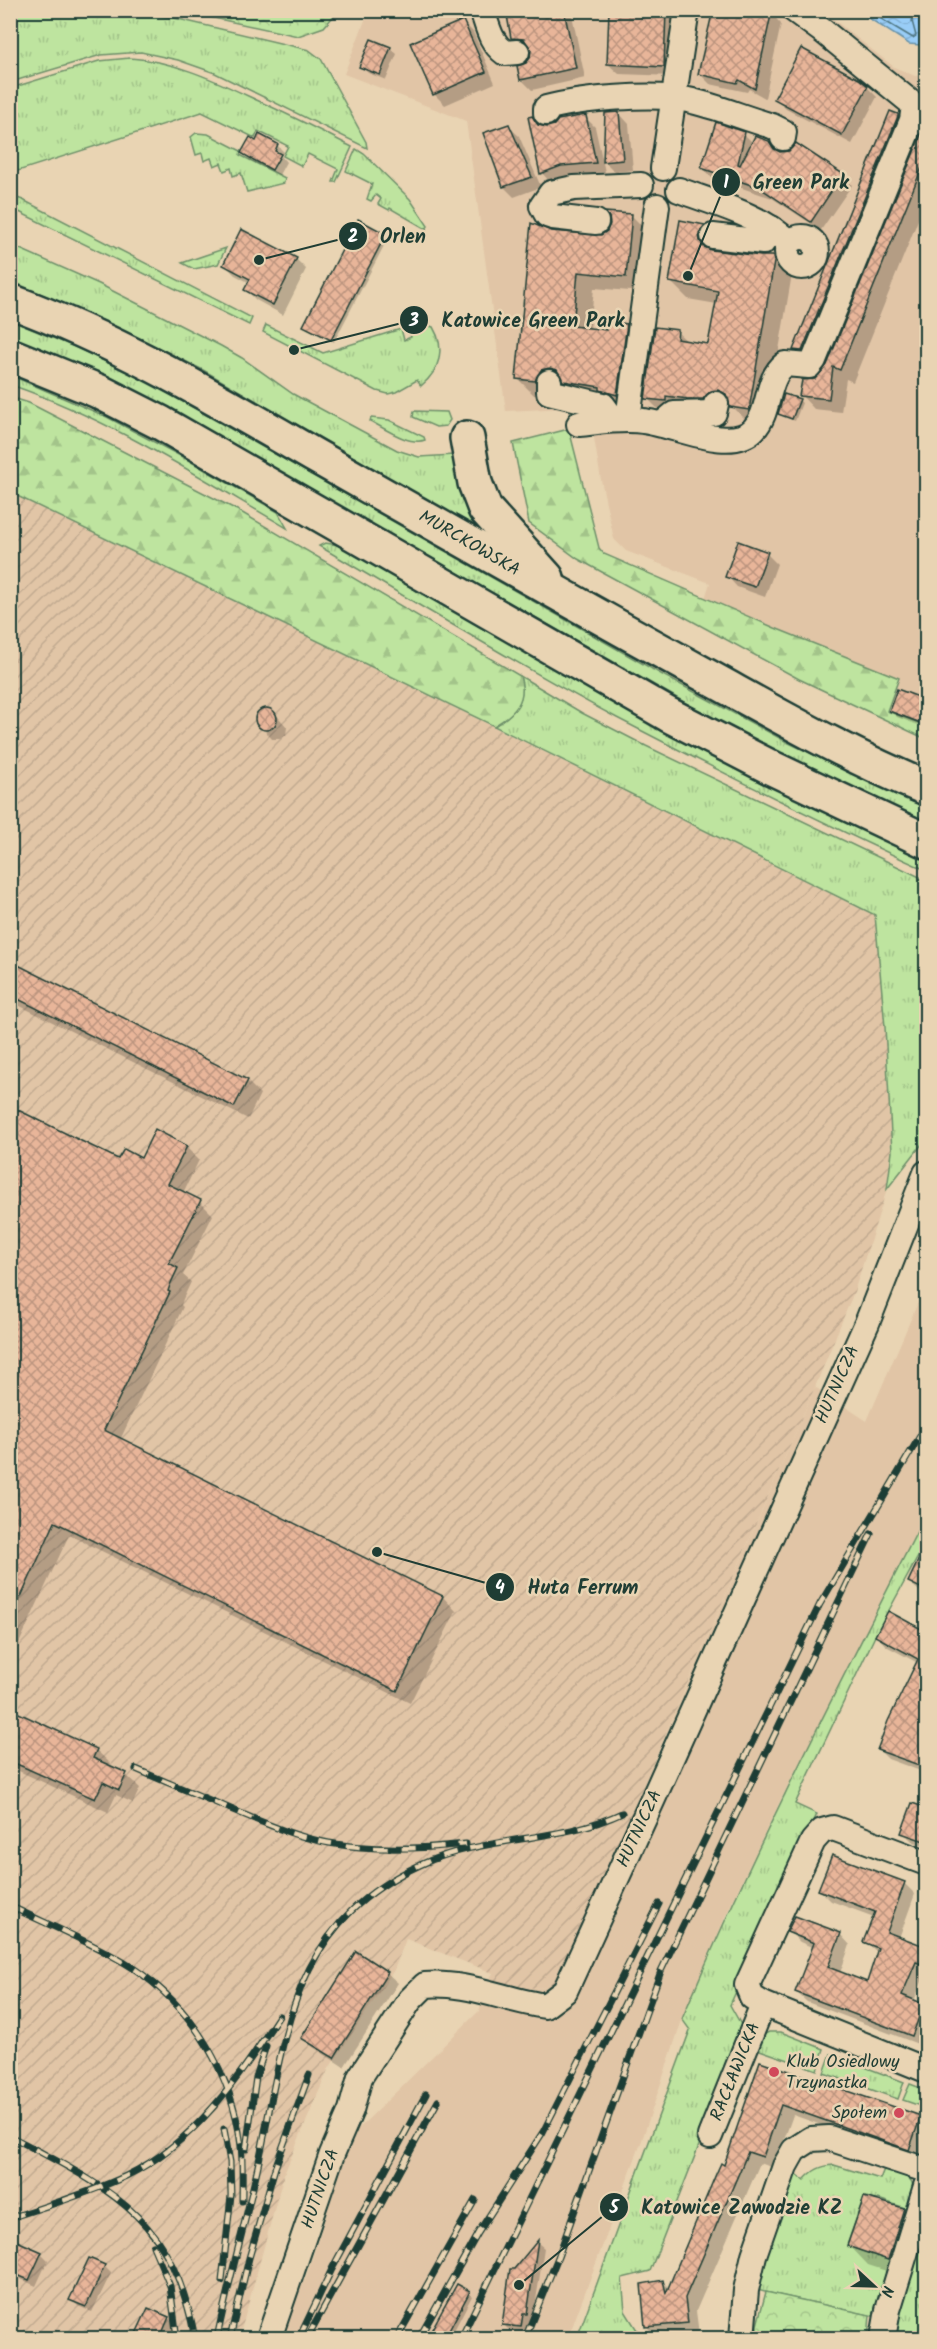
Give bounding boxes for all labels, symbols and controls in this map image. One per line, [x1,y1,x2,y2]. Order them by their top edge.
callout: Green Park [711,163,861,201]
text: Green Park [753,168,850,200]
text: 1 [723,169,729,198]
callout: Orlen [338,217,438,255]
text: Orlen [380,222,426,254]
text: 2 [348,223,358,252]
callout: Katowice Green Park [399,301,636,339]
text: Katowice Green Park [442,306,626,338]
text: 3 [408,307,419,336]
street label: MURCKOWSKA [413,503,525,585]
street label: HUTNICZA [808,1341,868,1429]
callout: Huta Ferrum [485,1568,650,1606]
text: Huta Ferrum [528,1573,638,1605]
text: 4 [495,1574,505,1603]
street label: HUTNICZA [609,1785,671,1873]
street label: RACŁAWICKA [703,2018,769,2126]
place label: Klub Osiedlowy Trzynastka [786,2048,900,2098]
marker: Klub Osiedlowy Trzynastka [767,2065,781,2079]
place label: Społem [832,2099,887,2128]
marker: Społem [892,2106,906,2120]
street label: HUTNICZA [294,2145,348,2233]
callout: Katowice Zawodzie KZ [599,2188,854,2226]
text: Katowice Zawodzie KZ [641,2193,843,2225]
text: 5 [608,2194,620,2223]
north arrow [844,2256,904,2316]
text: N [873,2282,900,2300]

